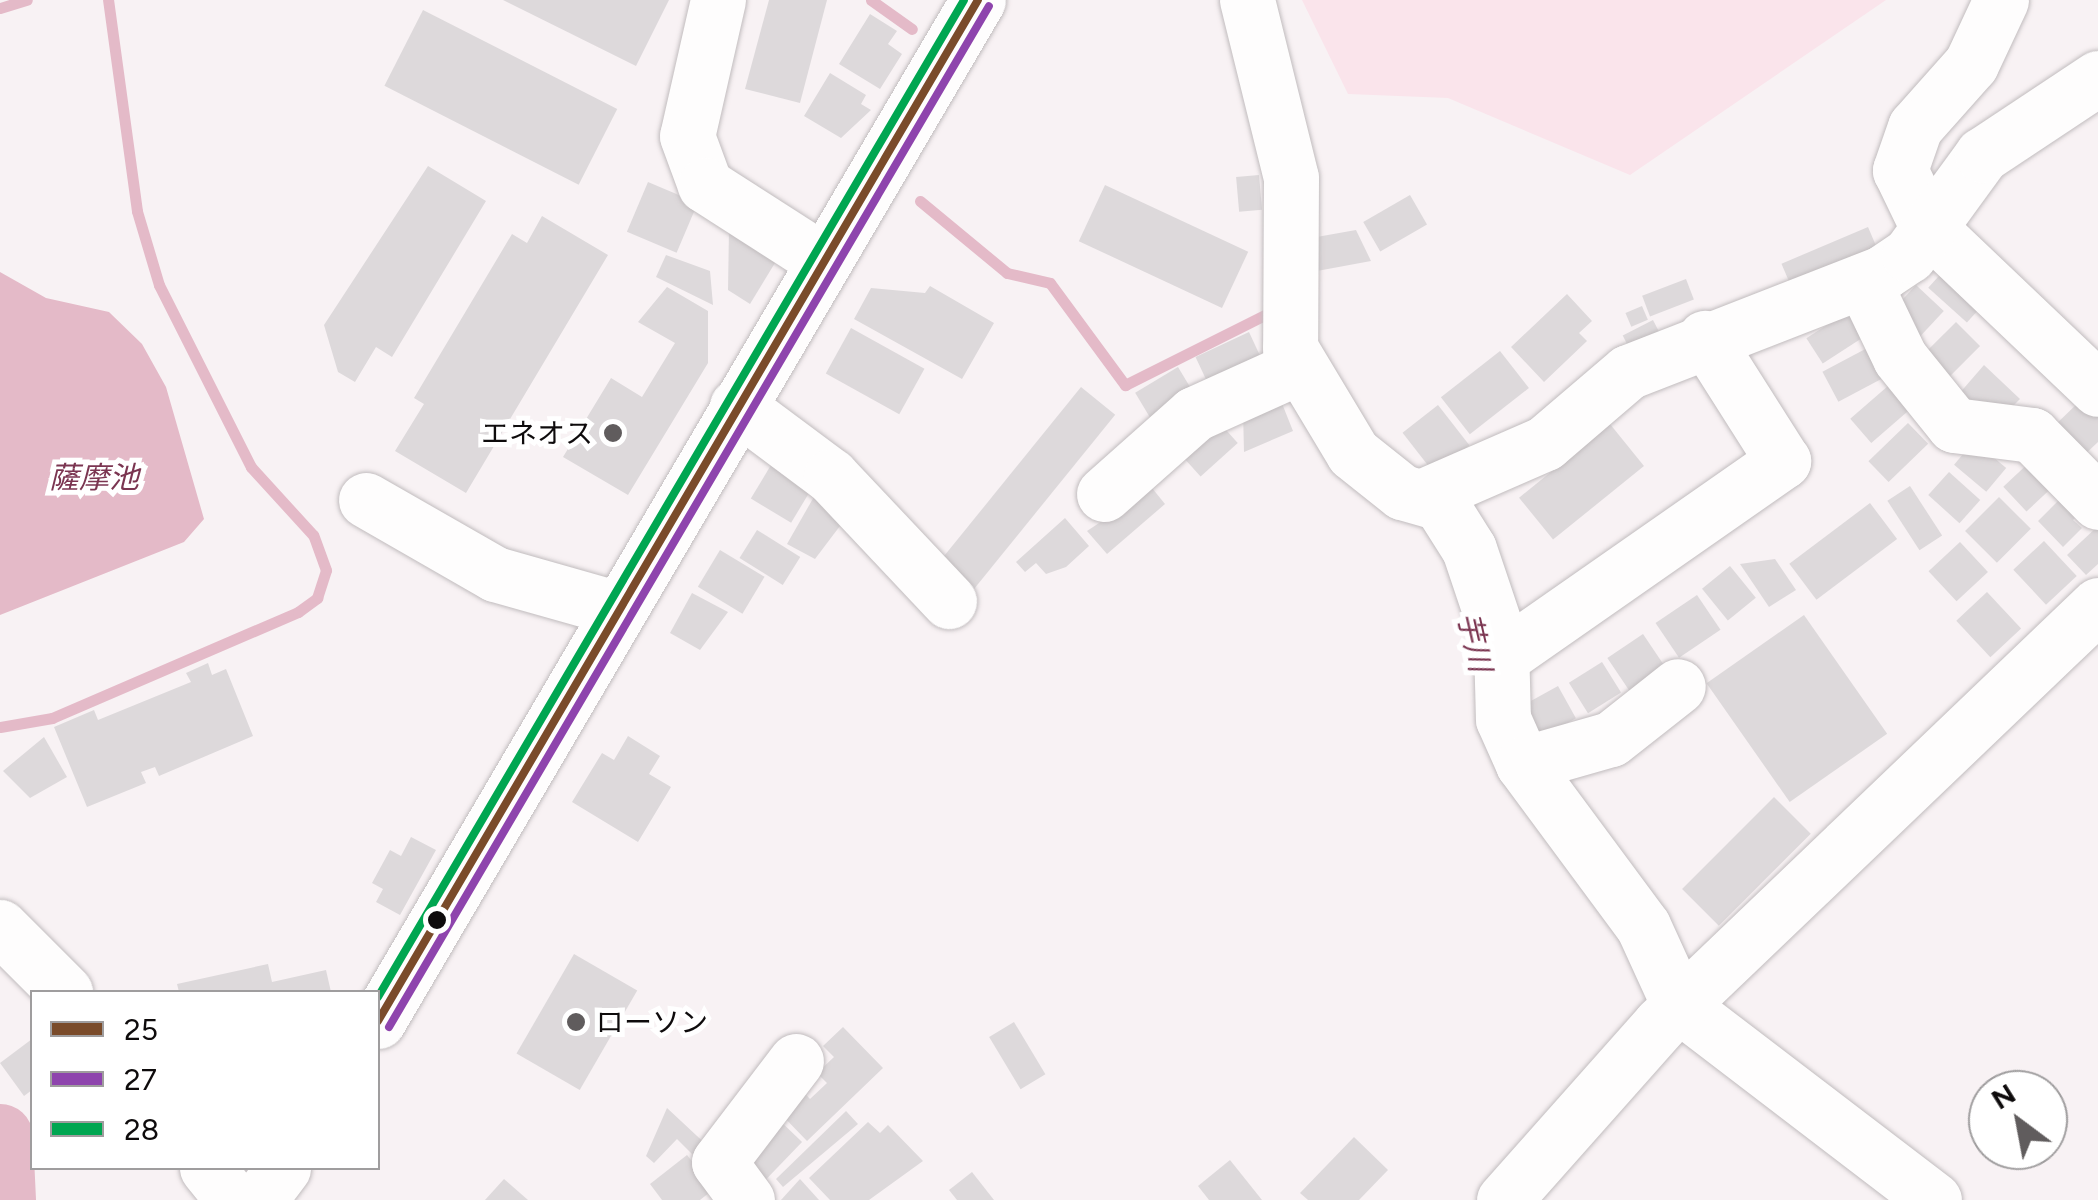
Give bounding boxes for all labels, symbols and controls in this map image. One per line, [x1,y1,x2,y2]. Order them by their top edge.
place label: エネオス [481,416,593,450]
marker: エネオス [602,422,624,444]
water label: 薩摩池 [49,460,139,496]
water label: 芋川 [1450,609,1498,675]
unlabelled marker [427,910,447,930]
legend [30,990,380,1170]
place label: ローソン [596,1005,708,1039]
text: 25 [124,1011,158,1048]
marker: ローソン [565,1011,587,1033]
text: 27 [124,1061,157,1098]
north arrow [1968,1070,2068,1170]
text: N [1985,1076,2021,1116]
text: 28 [124,1111,159,1148]

